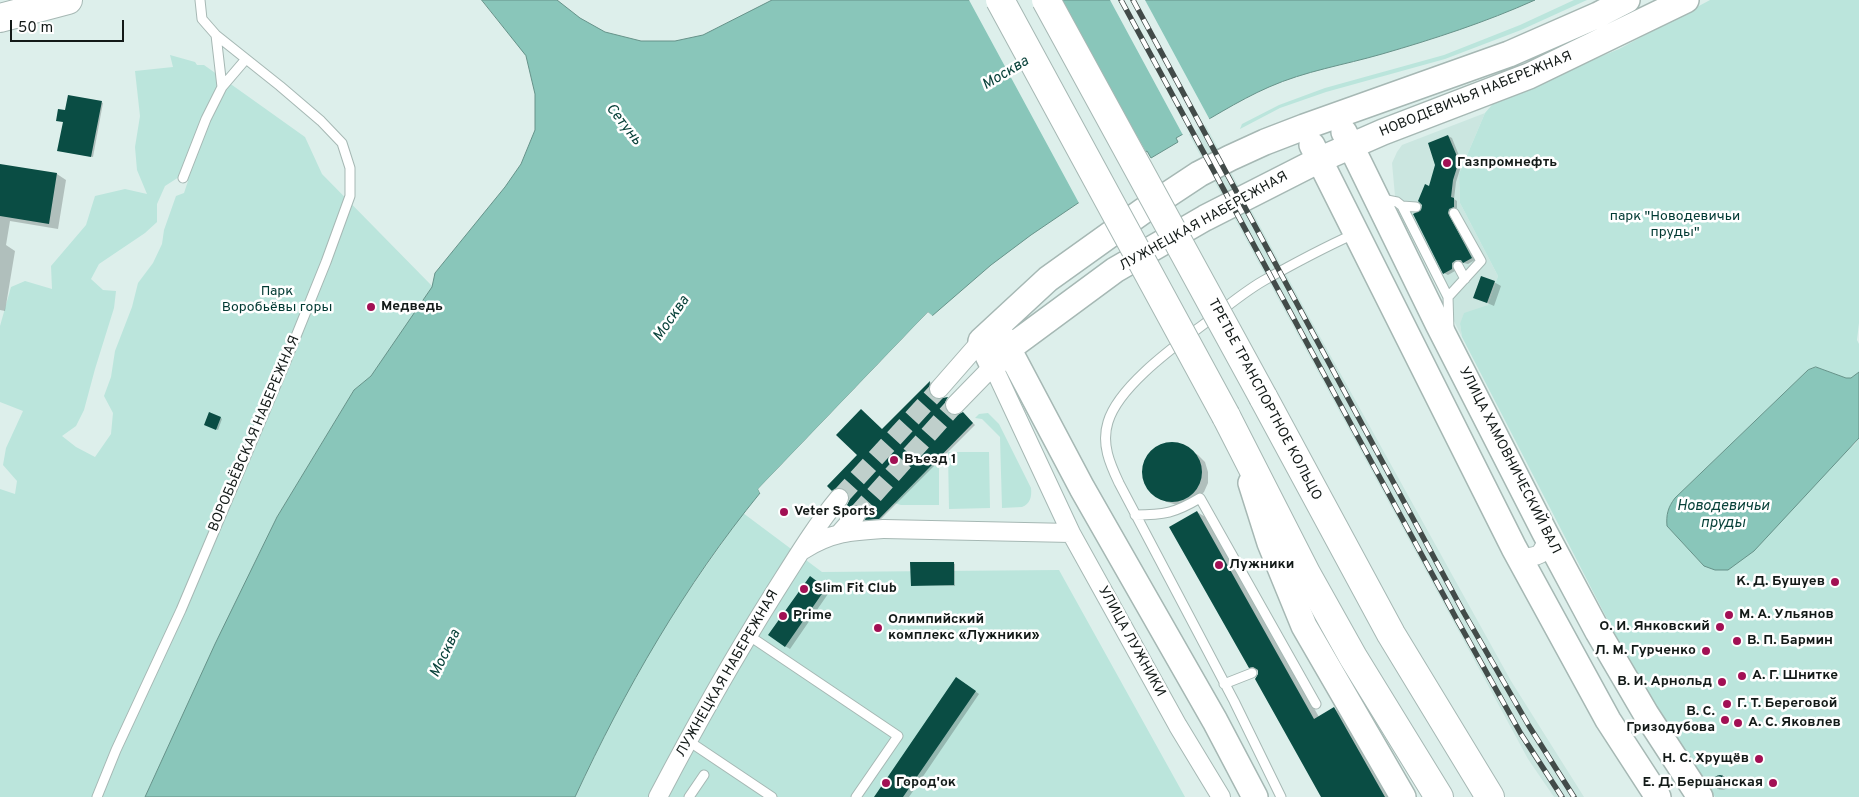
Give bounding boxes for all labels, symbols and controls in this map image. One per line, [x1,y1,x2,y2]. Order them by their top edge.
scale bar [12,10,126,42]
text: 50 m [18,19,53,38]
street label: НОВОДЕВИЧЬЯ НАБЕРЕЖНАЯ [1377,49,1575,141]
water label: Москва [979,53,1033,95]
water label: Сетунь [601,101,645,149]
place label: Газпромнефть [1457,155,1557,171]
marker: Газпромнефть [1441,157,1453,169]
street label: ЛУЖНЕЦКАЯ НАБЕРЕЖНАЯ [1117,169,1291,275]
park label: парк "Новодевичьи пруды" [1610,209,1740,242]
park label: Парк Воробьёвы горы [222,284,332,316]
water label: Москва [650,293,694,345]
street label: ТРЕТЬЕ ТРАНСПОРТНОЕ КОЛЬЦО [1204,296,1324,504]
place label: Медведь [381,299,443,315]
marker: Медведь [365,301,377,313]
street label: ВОРОБЬЁВСКАЯ НАБЕРЕЖНАЯ [206,334,304,534]
street label: УЛИЦА ХАМОВНИЧЕСКИЙ ВАЛ [1454,365,1564,557]
place label: Въезд 1 [904,452,957,468]
marker: Въезд 1 [888,454,900,466]
water label: Новодевичьи пруды [1677,498,1769,533]
place label: Veter Sports [794,504,875,520]
marker: Veter Sports [778,506,790,518]
place label: Лужники [1229,557,1294,573]
marker: Лужники [1213,559,1225,571]
place label: К. Д. Бушуев [1736,574,1825,590]
marker: К. Д. Бушуев [1829,576,1841,588]
place label: Slim Fit Club [814,581,897,597]
marker: Slim Fit Club [798,583,810,595]
street label: УЛИЦА ЛУЖНИКИ [1094,584,1168,700]
street label: ЛУЖНЕЦКАЯ НАБЕРЕЖНАЯ [673,588,783,760]
place label: М. А. Ульянов [1739,607,1834,623]
place label: Prime [793,608,832,624]
marker: М. А. Ульянов [1723,609,1735,621]
marker: Prime [777,610,789,622]
place label: Олимпийский комплекс «Лужники» [888,612,1040,644]
place label: О. И. Янковский [1599,619,1710,635]
marker: О. И. Янковский [1714,621,1726,633]
marker: Олимпийский комплекс «Лужники» [872,622,884,634]
water label: Москва [427,627,465,681]
place label: В. П. Бармин [1747,633,1833,649]
marker: В. П. Бармин [1731,635,1743,647]
place label: Л. М. Гурченко [1595,643,1696,659]
marker: Л. М. Гурченко [1700,645,1712,657]
place label: А. Г. Шнитке [1752,668,1838,684]
marker: А. Г. Шнитке [1736,670,1748,682]
place label: В. И. Арнольд [1617,674,1712,690]
marker: В. И. Арнольд [1716,676,1728,688]
place label: Г. Т. Береговой [1737,696,1837,712]
marker: Г. Т. Береговой [1721,698,1733,710]
place label: В. С. Гризодубова [1626,704,1715,736]
marker: В. С. Гризодубова [1719,714,1731,726]
place label: А. С. Яковлев [1748,715,1841,731]
marker: А. С. Яковлев [1732,717,1744,729]
place label: Н. С. Хрущёв [1662,751,1749,767]
marker: Н. С. Хрущёв [1753,753,1765,765]
place label: Город'ок [896,775,956,791]
place label: Е. Д. Бершанская [1642,775,1763,791]
marker: Город'ок [880,777,892,789]
marker: Е. Д. Бершанская [1767,777,1779,789]

